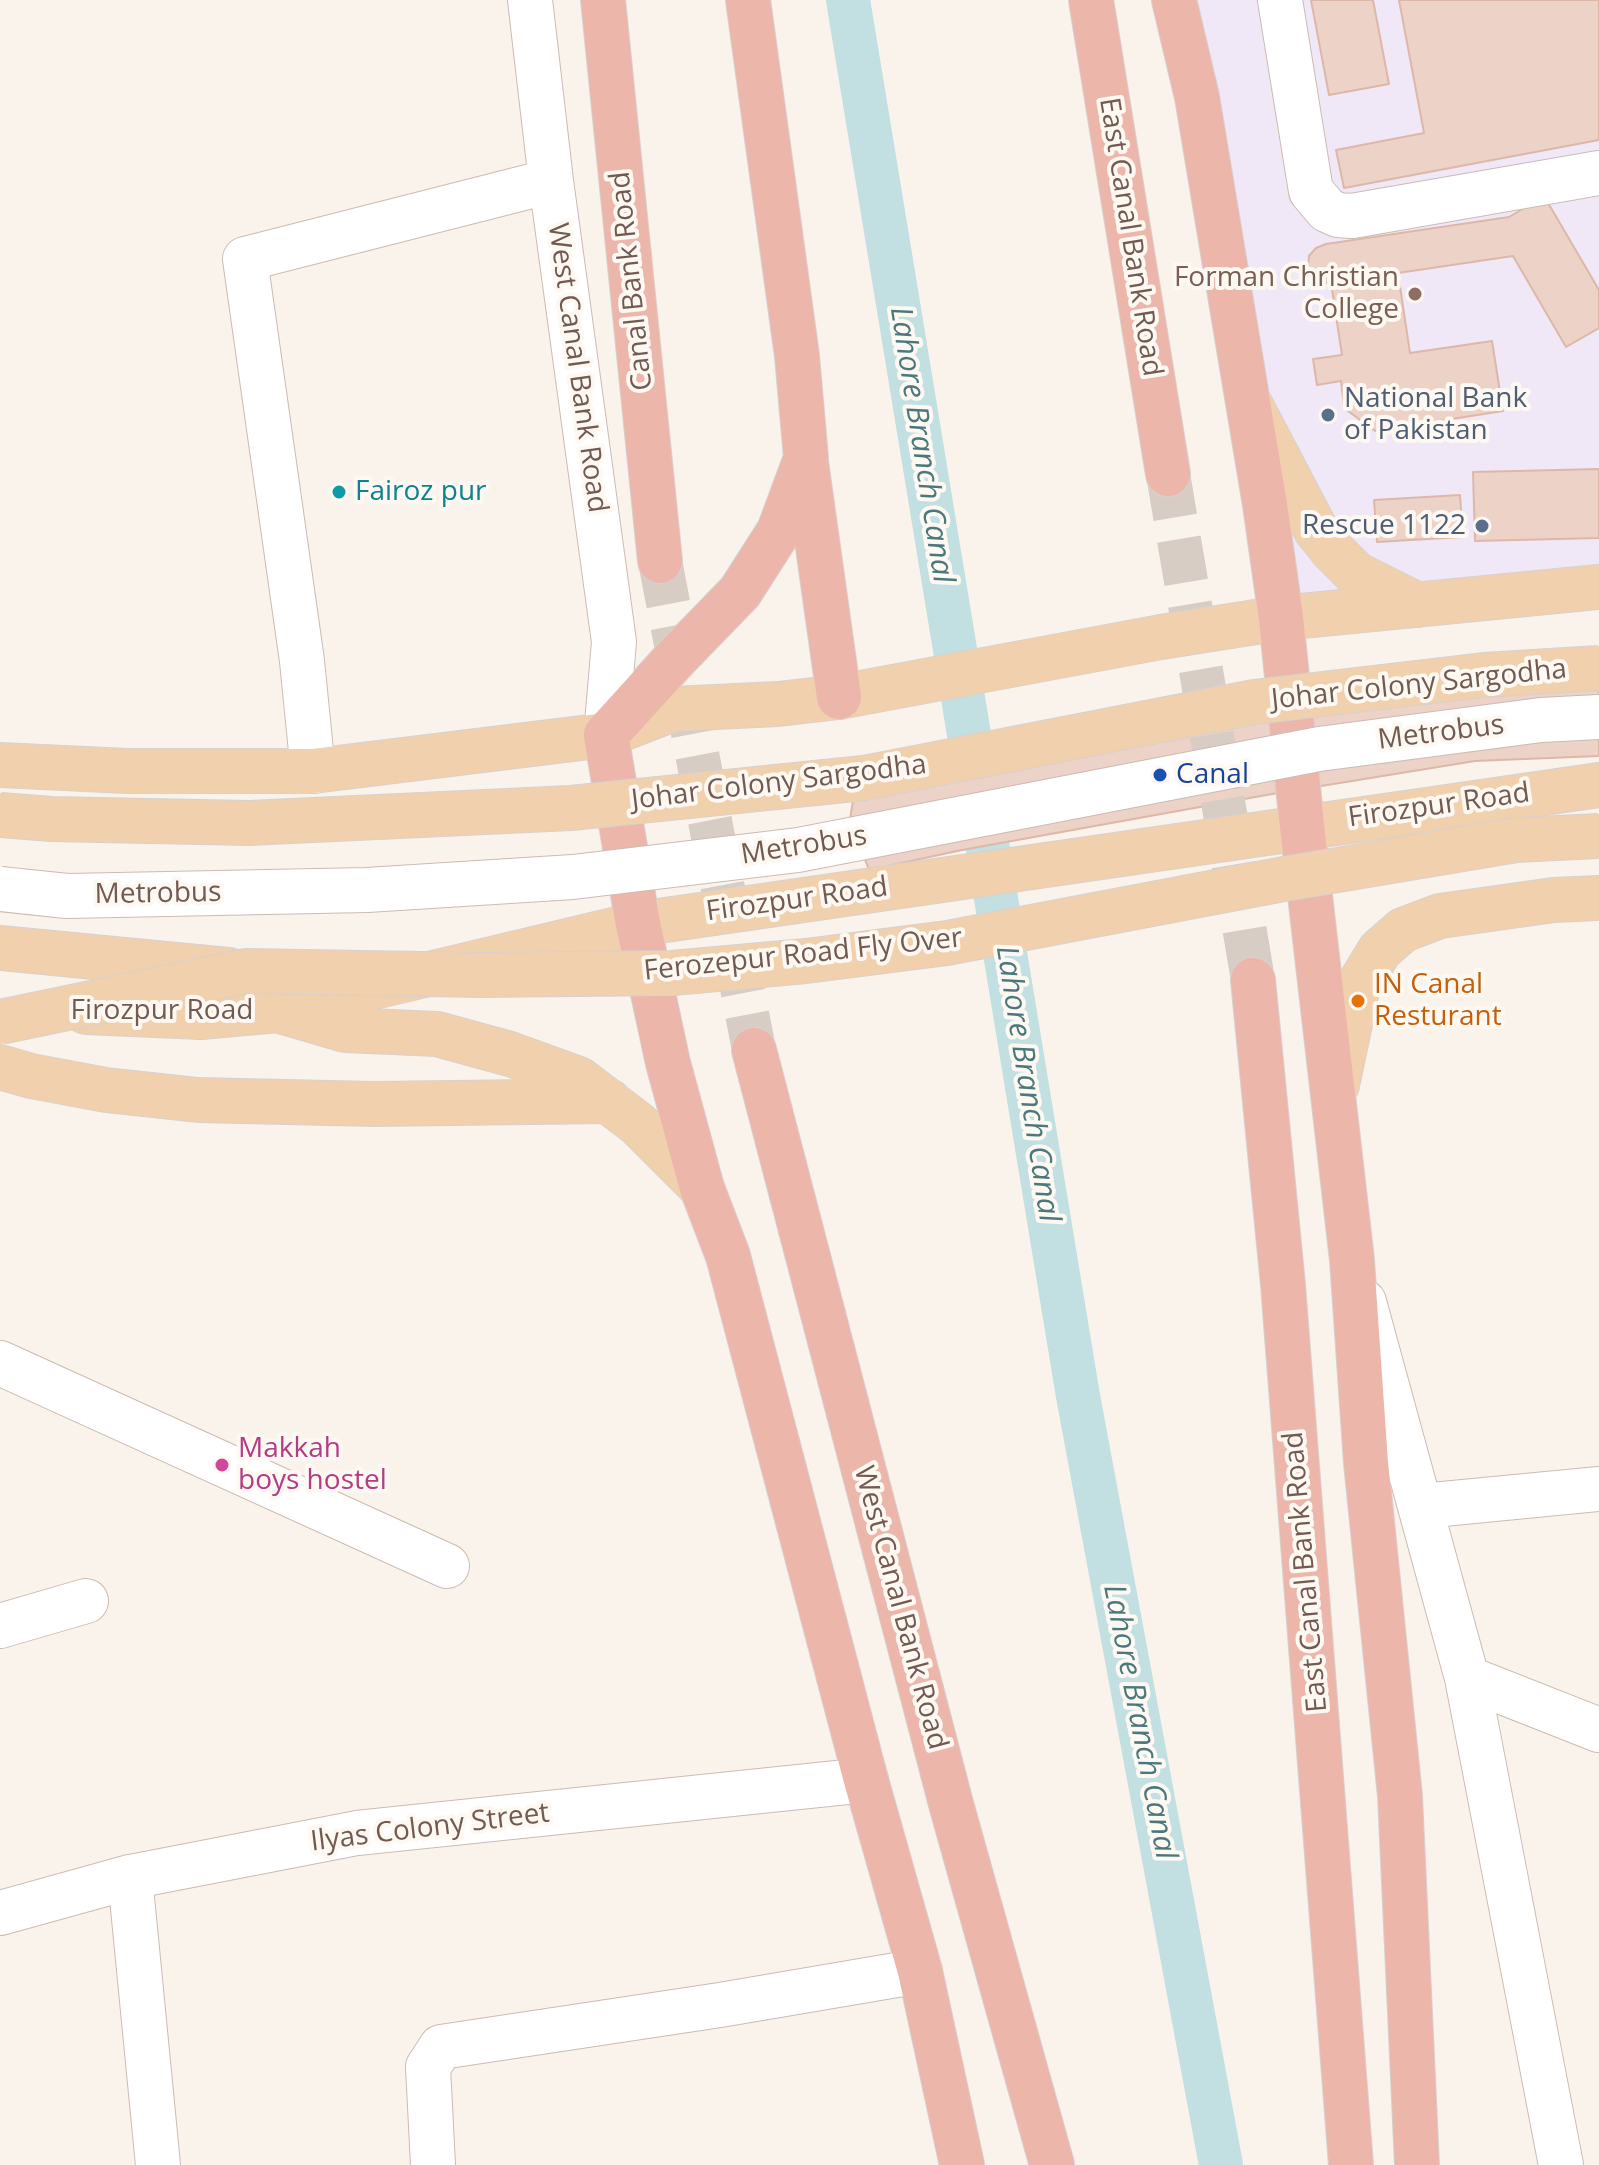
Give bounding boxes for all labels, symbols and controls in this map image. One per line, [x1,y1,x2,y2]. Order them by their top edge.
street label: East Canal Bank Road [1091,95,1169,379]
street label: Canal Bank Road [604,170,660,392]
street label: West Canal Bank Road [540,221,614,515]
place label: Forman Christian College [1174,261,1399,327]
marker: Forman Christian College [1406,285,1424,303]
water label: Lahore Branch Canal [881,304,961,586]
place label: National Bank of Pakistan [1344,382,1527,448]
marker: National Bank of Pakistan [1319,406,1337,424]
place label: Fairoz pur [355,475,487,509]
marker: Fairoz pur [330,483,348,501]
place label: Rescue 1122 [1302,509,1466,543]
marker: Rescue 1122 [1473,517,1491,535]
street label: Johar Colony Sargodha [1270,653,1568,717]
street label: Metrobus [1376,709,1506,757]
street label: Johar Colony Sargodha [630,748,928,818]
place label: Canal [1176,758,1249,792]
marker: Canal [1151,766,1169,784]
street label: Firozpur Road [1346,777,1532,835]
street label: Metrobus [739,819,869,873]
street label: Firozpur Road [704,871,890,929]
street label: Metrobus [94,876,222,912]
street label: Ferozepur Road Fly Over [642,922,964,988]
water label: Lahore Branch Canal [987,943,1067,1225]
place label: IN Canal Resturant [1374,968,1502,1034]
marker: IN Canal Resturant [1349,992,1367,1010]
street label: Firozpur Road [71,994,253,1028]
street label: East Canal Bank Road [1277,1430,1335,1714]
place label: Makkah boys hostel [238,1432,387,1498]
marker: Makkah boys hostel [213,1456,231,1474]
street label: West Canal Bank Road [846,1463,954,1753]
water label: Lahore Branch Canal [1095,1581,1183,1863]
street label: Ilyas Colony Street [309,1797,551,1859]

